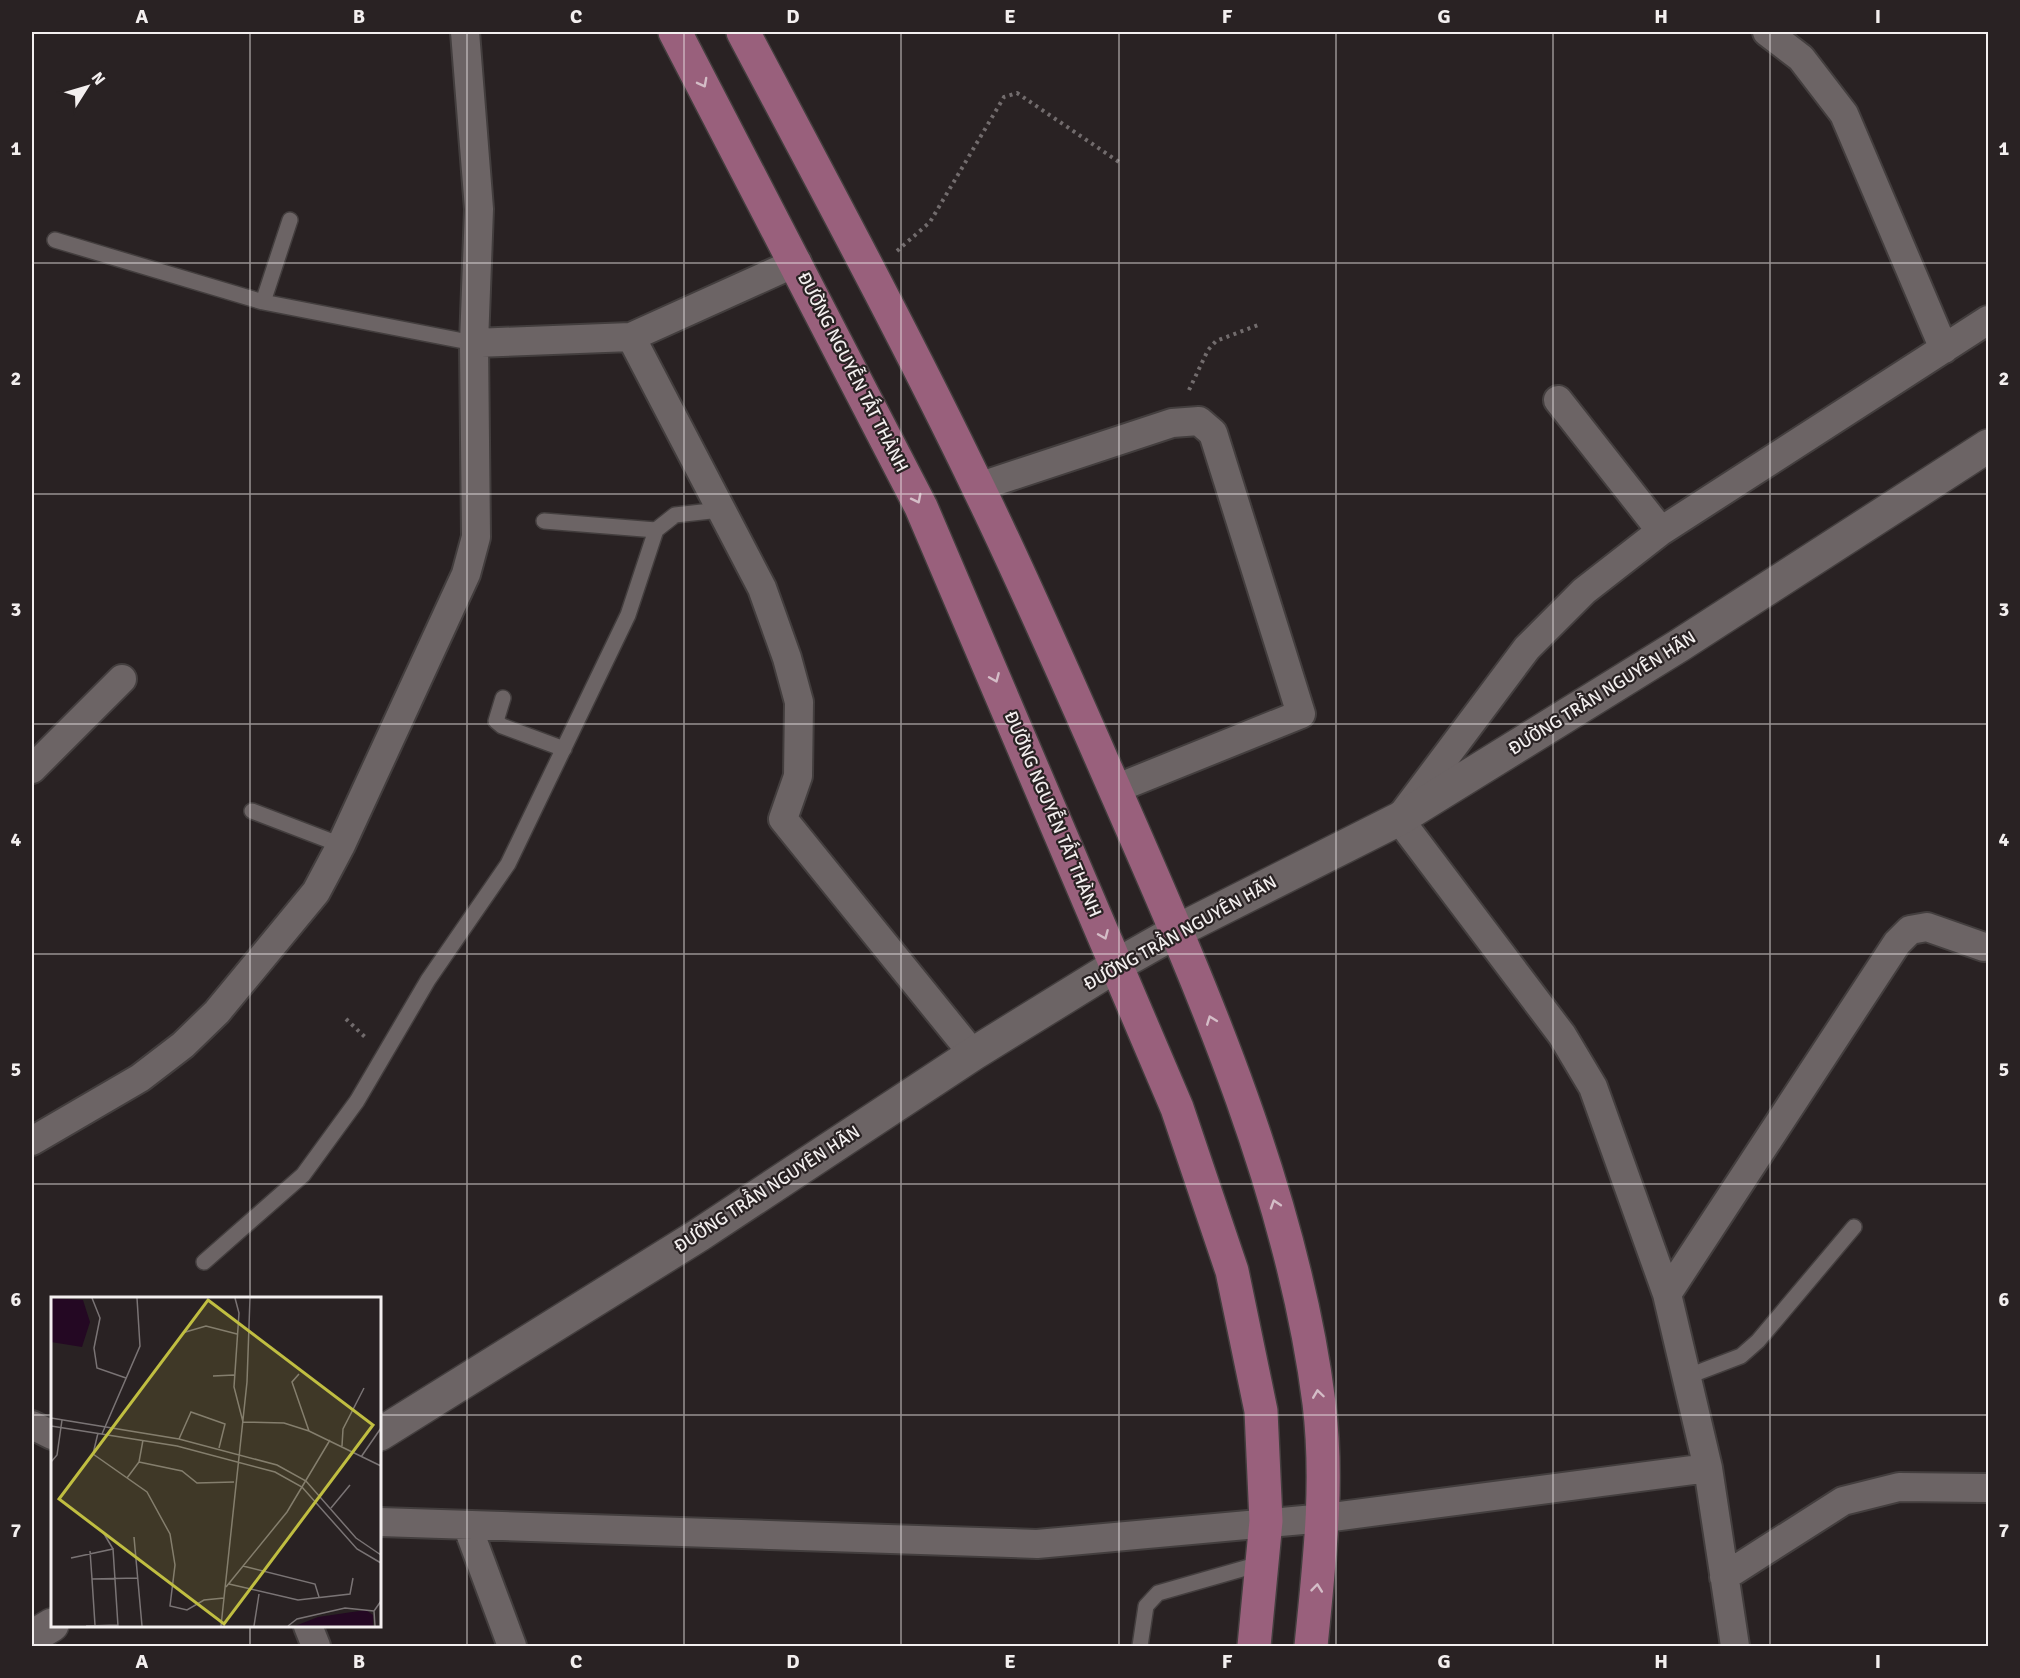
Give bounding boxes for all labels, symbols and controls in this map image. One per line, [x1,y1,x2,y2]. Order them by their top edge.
text: A [136,4,149,29]
text: B [353,4,365,29]
text: C [570,4,582,29]
text: D [786,4,800,29]
text: E [1004,4,1016,29]
text: F [1222,4,1233,29]
text: G [1437,4,1451,29]
text: H [1654,4,1668,29]
text: I [1875,4,1881,29]
north arrow [57,57,117,117]
text: N [87,68,110,89]
one-way arrow [695,77,707,88]
text: 1 [11,136,22,161]
text: 1 [1999,136,2010,161]
street label: ĐƯỜNG NGUYỄN TẤT THÀNH [793,267,916,476]
text: 2 [11,366,21,391]
text: 2 [1999,366,2009,391]
one-way arrow [910,493,921,504]
text: 3 [11,597,21,622]
text: 3 [1999,597,2009,622]
street label: ĐƯỜNG TRẦN NGUYÊN HÃN [1503,624,1700,760]
one-way arrow [988,672,1000,683]
street label: ĐƯỜNG NGUYỄN TẤT THÀNH [1000,706,1109,920]
text: 4 [11,827,22,852]
text: 4 [1999,827,2010,852]
street label: ĐƯỜNG TRẦN NGUYÊN HÃN [1078,868,1280,995]
one-way arrow [1097,928,1109,939]
one-way arrow [1206,1015,1218,1026]
text: 5 [11,1057,21,1082]
text: 5 [1999,1057,2009,1082]
street label: ĐƯỜNG TRẦN NGUYÊN HÃN [668,1118,864,1257]
one-way arrow [1270,1199,1282,1210]
text: 6 [11,1287,22,1312]
text: 6 [1999,1287,2010,1312]
inset map [51,1297,381,1627]
one-way arrow [1312,1389,1324,1399]
text: 7 [11,1518,22,1543]
text: 7 [1999,1518,2010,1543]
one-way arrow [1310,1584,1323,1593]
text: A [136,1649,149,1674]
text: B [353,1649,365,1674]
text: C [570,1649,582,1674]
text: D [786,1649,800,1674]
text: E [1004,1649,1016,1674]
text: F [1222,1649,1233,1674]
text: G [1437,1649,1451,1674]
text: H [1654,1649,1668,1674]
text: I [1875,1649,1881,1674]

